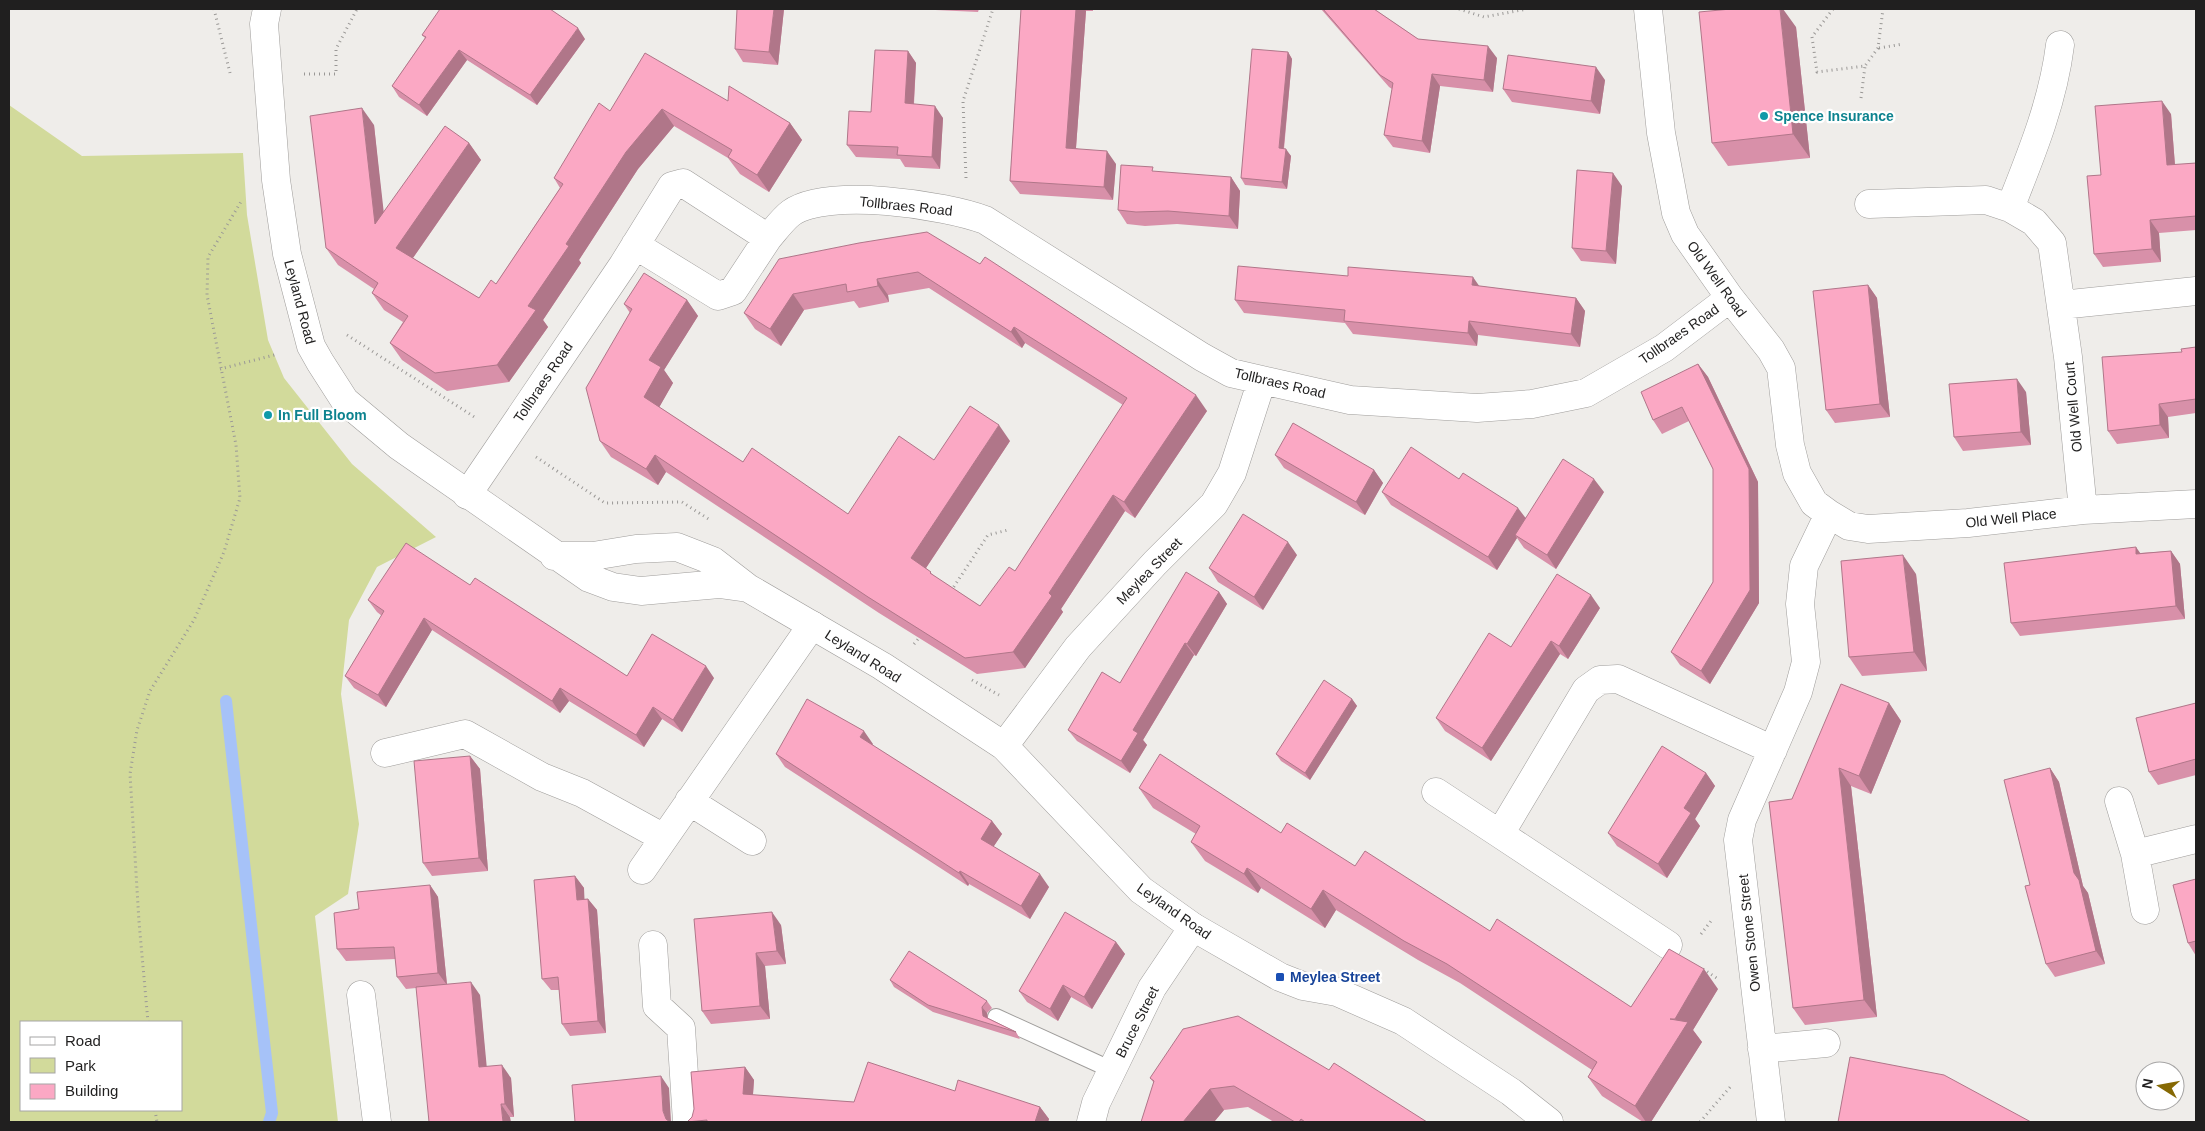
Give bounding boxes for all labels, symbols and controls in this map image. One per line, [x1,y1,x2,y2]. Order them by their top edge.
place label: Spence Insurance [1774,108,1894,124]
marker: Spence Insurance [1758,110,1770,122]
street label: Tollbraes Road [859,193,953,219]
street label: Old Well Road [1684,238,1750,320]
street label: Leyland Road [281,258,319,346]
street label: Tollbraes Road [1636,301,1722,367]
street label: Tollbraes Road [510,339,576,425]
street label: Old Well Court [2061,361,2085,453]
street label: Tollbraes Road [1233,365,1327,401]
place label: In Full Bloom [278,407,367,423]
marker: In Full Bloom [262,409,274,421]
street label: Old Well Place [1965,505,2058,531]
street label: Meylea Street [1113,534,1185,608]
street label: Leyland Road [822,626,904,686]
street label: Owen Stone Street [1735,873,1763,993]
street label: Leyland Road [1134,880,1214,942]
place label: Meylea Street [1290,969,1381,985]
marker: Meylea Street [1274,971,1286,983]
street label: Bruce Street [1112,984,1162,1060]
legend [20,1021,182,1111]
text: Road [65,1032,101,1049]
text: Park [65,1057,96,1074]
north arrow [2135,1061,2185,1111]
text: N [2138,1077,2156,1090]
text: Building [65,1082,118,1099]

